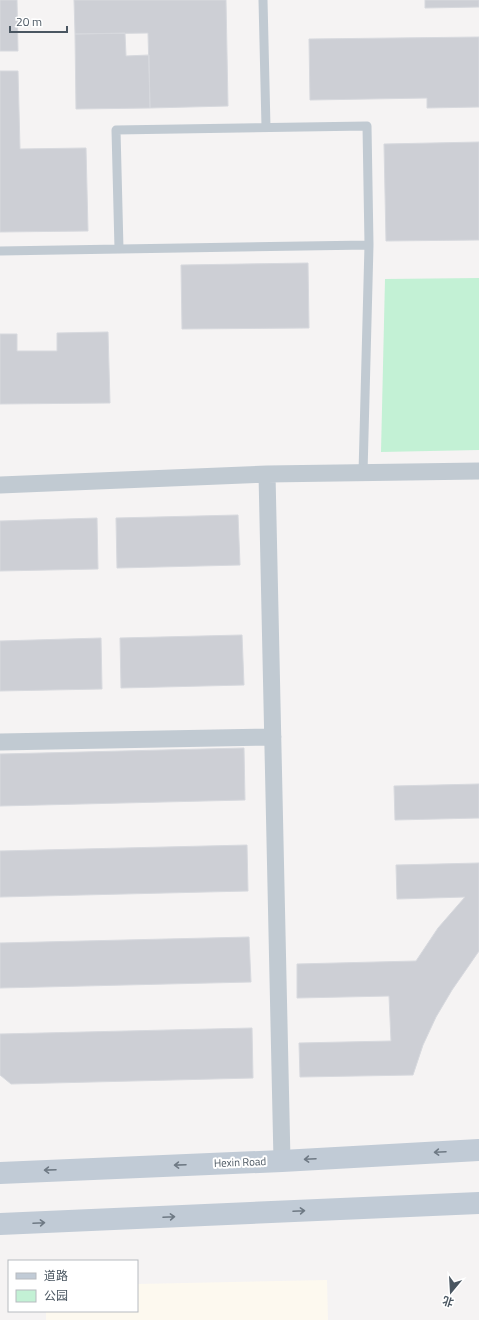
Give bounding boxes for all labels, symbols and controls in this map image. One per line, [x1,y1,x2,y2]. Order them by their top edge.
scale bar [10,8,67,34]
text: 20 m [16,12,42,31]
one-way arrow [434,1149,447,1156]
street label: Hexin Road [214,1153,267,1171]
one-way arrow [304,1156,317,1163]
one-way arrow [174,1161,187,1169]
one-way arrow [44,1167,57,1174]
one-way arrow [292,1207,305,1215]
one-way arrow [162,1213,175,1220]
one-way arrow [32,1219,45,1226]
legend [8,1260,138,1312]
text: 道路 [44,1266,68,1285]
north arrow [431,1272,471,1312]
text: 公园 [44,1286,68,1305]
text: 北 [440,1292,456,1311]

